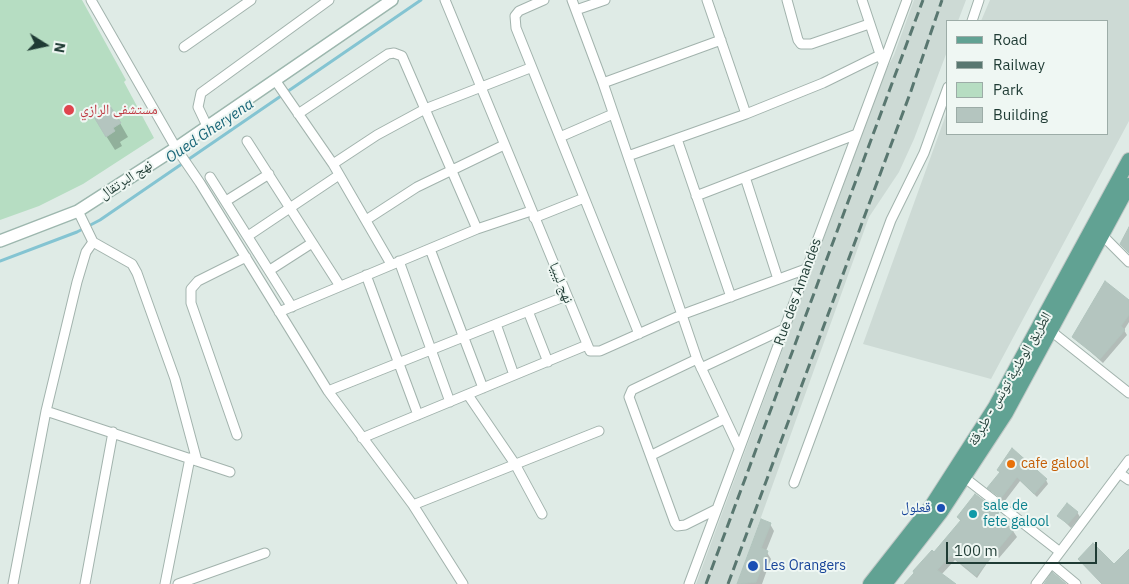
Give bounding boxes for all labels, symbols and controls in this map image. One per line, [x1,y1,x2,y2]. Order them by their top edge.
north arrow [20,20,70,70]
legend [946,20,1109,135]
text: Road [993,30,1028,49]
text: N [50,41,70,54]
text: Railway [993,55,1045,74]
text: Park [993,80,1023,99]
water label: Oued Gheryena [163,95,257,167]
place label: مستشفى الرازي [80,102,158,118]
marker: مستشفى الرازي [62,103,76,117]
text: Building [993,105,1048,124]
street label: نهج البرتقال [96,157,156,203]
street label: Rue des Amandes [771,236,825,348]
street label: نهج ليبيا [545,260,577,306]
street label: الطريق الوطنية تونس - طبرقة [965,309,1055,449]
place label: cafe galool [1021,456,1089,472]
marker: cafe galool [1005,458,1017,470]
place label: sale de fete galool [983,498,1049,530]
place label: قعلول [901,500,931,516]
marker: قعلول [935,502,947,514]
marker: sale de fete galool [967,508,979,520]
scale bar [949,532,1100,564]
text: 100 m [954,541,998,560]
place label: Les Orangers [764,558,846,574]
marker: Les Orangers [746,559,760,573]

